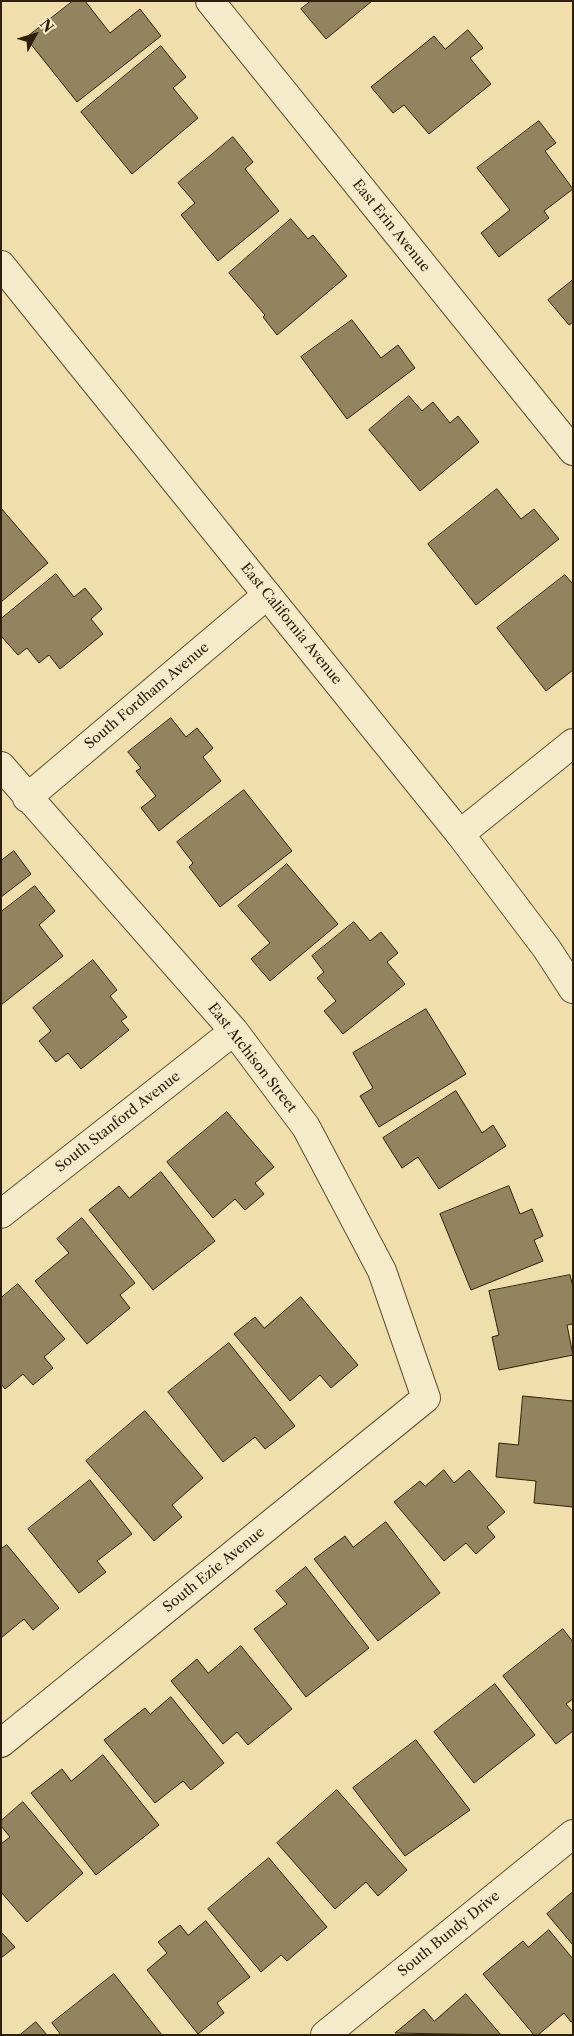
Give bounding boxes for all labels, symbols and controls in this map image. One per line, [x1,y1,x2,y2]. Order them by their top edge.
north arrow [10,10,60,60]
text: N [36,15,57,36]
street label: East Erin Avenue [349,176,433,276]
street label: East California Avenue [237,560,345,688]
street label: South Fordham Avenue [81,639,213,753]
street label: East Atchison Street [204,1000,300,1116]
street label: South Stanford Avenue [52,1068,184,1176]
street label: South Ezie Avenue [160,1524,268,1616]
street label: South Bundy Drive [395,1888,503,1980]

